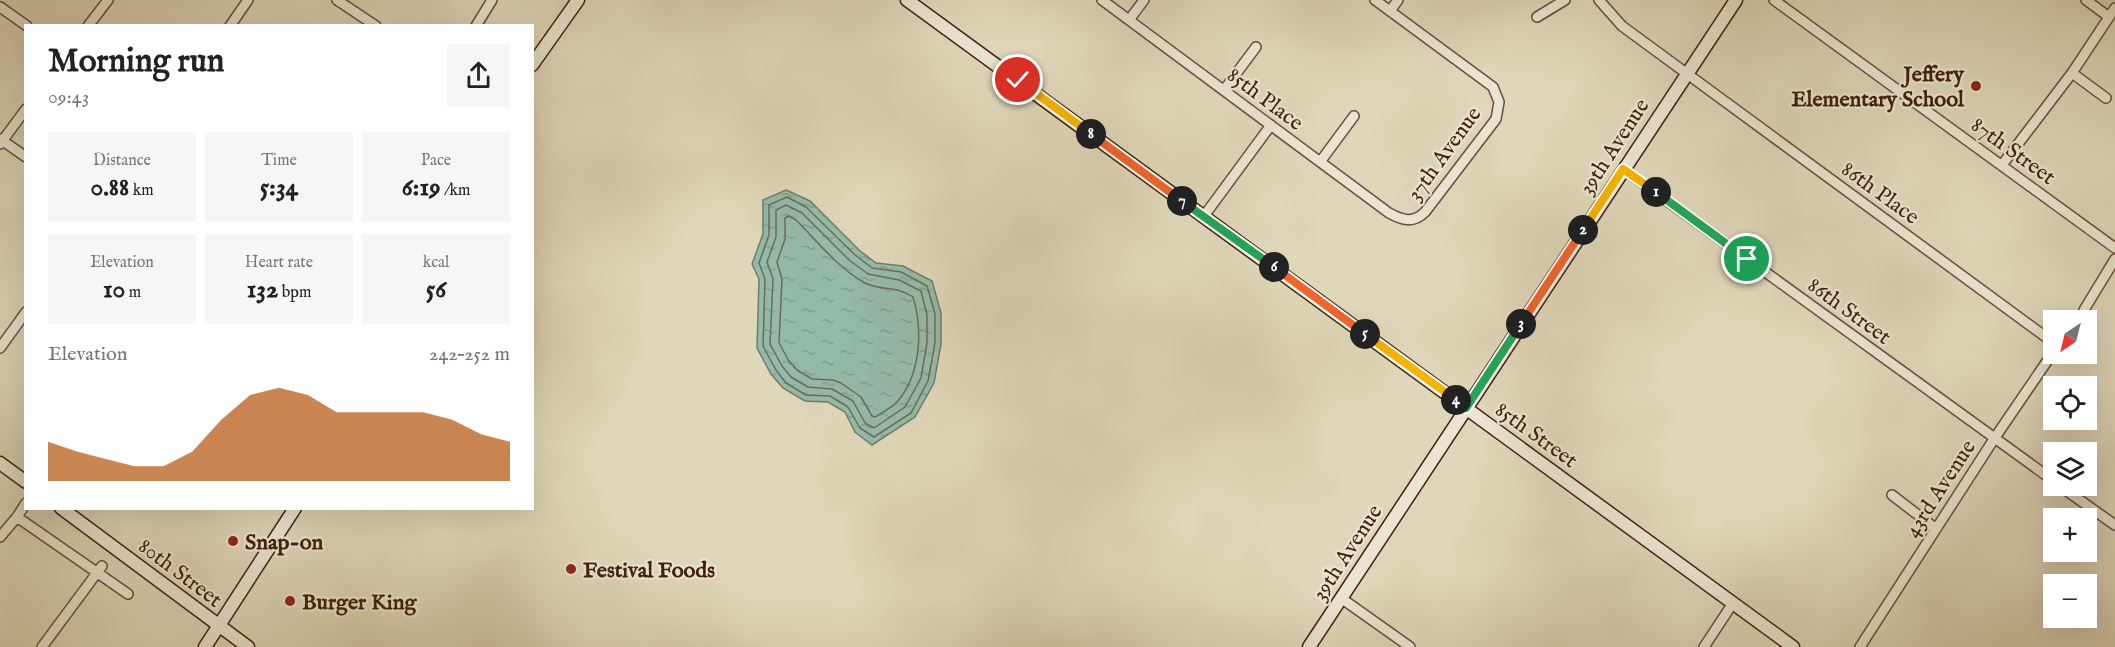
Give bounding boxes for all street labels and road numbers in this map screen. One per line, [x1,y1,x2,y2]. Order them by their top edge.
street label: 85th Place [1221,62,1309,137]
street label: 39th Avenue [1573,94,1656,200]
street label: 37th Avenue [1401,102,1488,207]
street label: 87th Street [1965,112,2061,192]
street label: 86th Place [1835,156,1924,231]
street label: 86th Street [1802,272,1896,352]
street label: 85th Street [1489,396,1583,475]
street label: 43rd Avenue [1899,435,1983,543]
street label: 39th Avenue [1306,500,1389,606]
street label: 80th Street [132,533,228,615]

